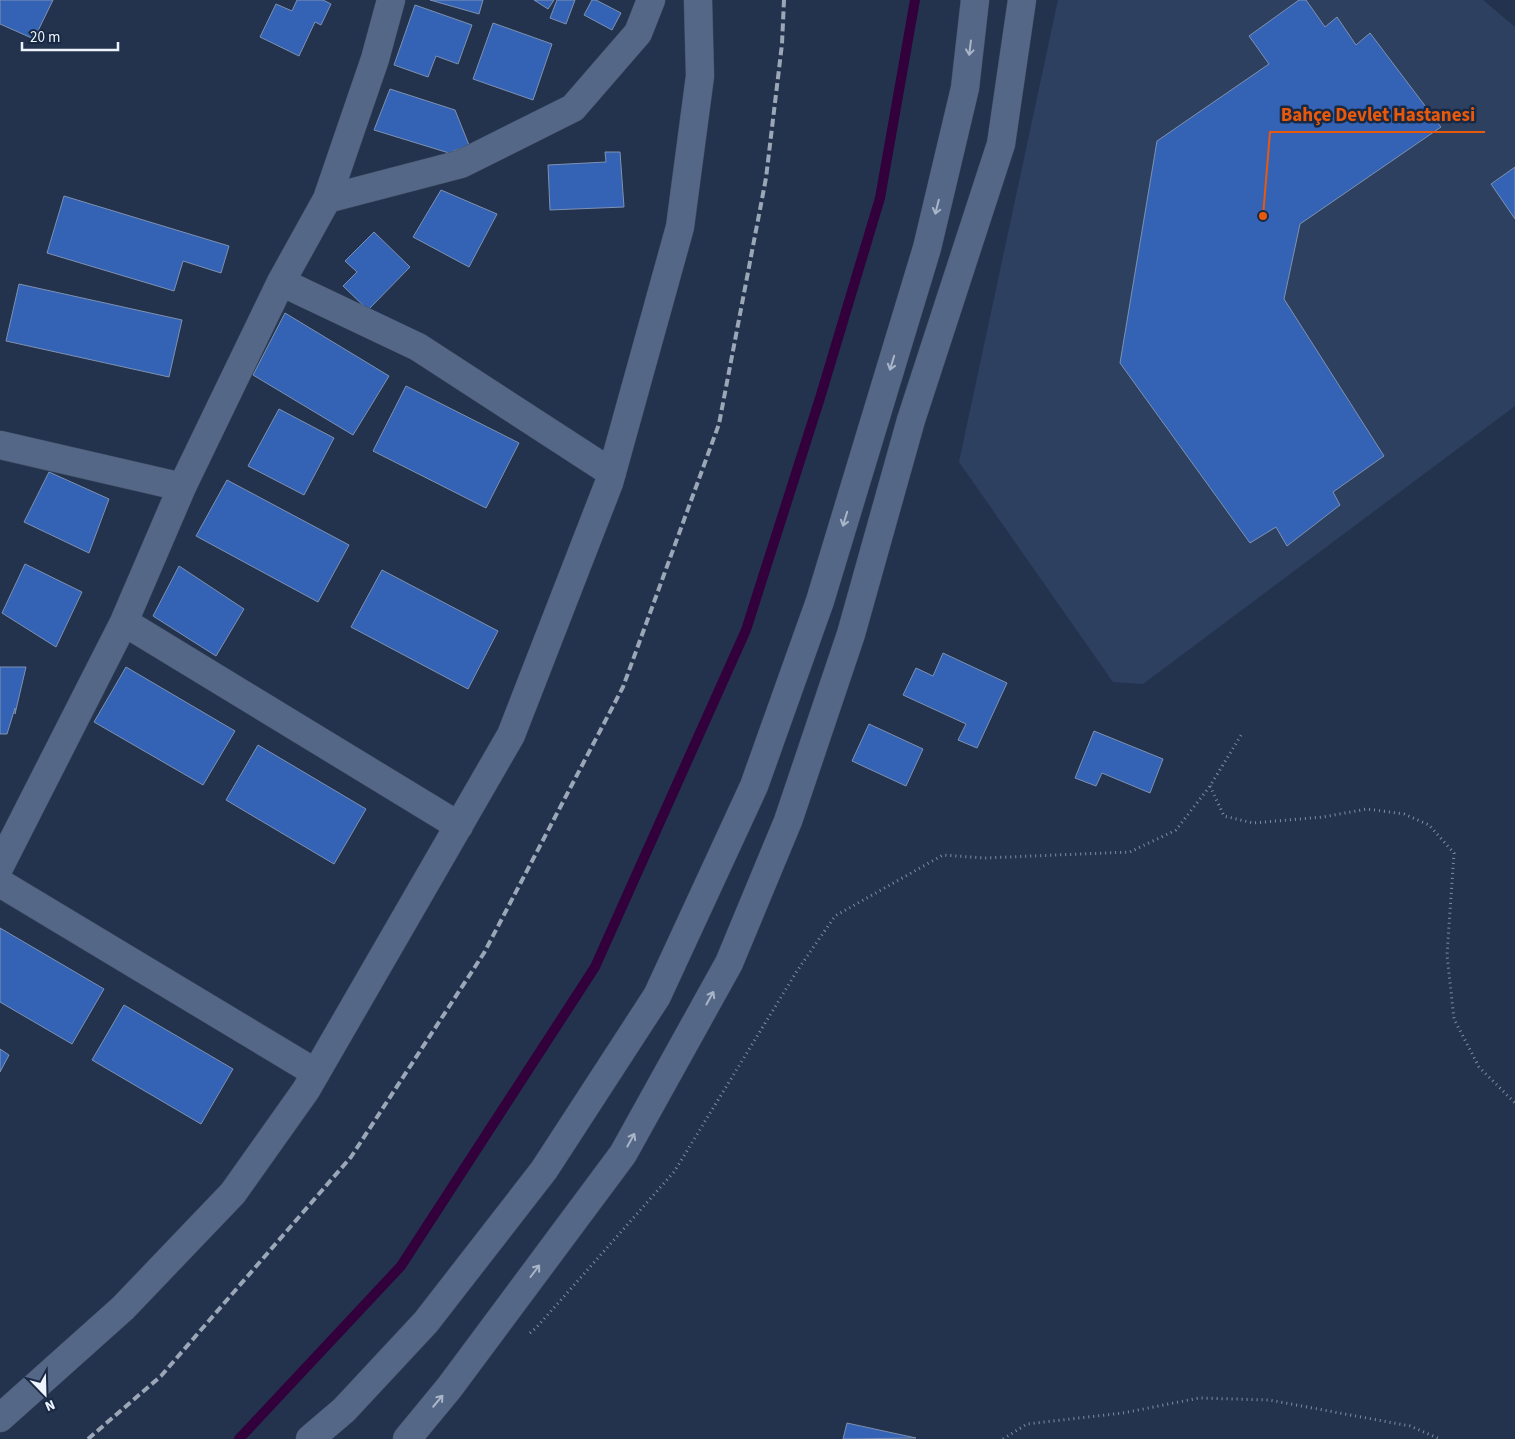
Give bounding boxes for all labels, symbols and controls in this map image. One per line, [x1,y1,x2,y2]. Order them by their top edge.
scale bar [22,20,119,52]
text: 20 m [30,27,60,48]
one-way arrow [965,40,975,56]
callout: Bahçe Devlet Hastanesi [1270,98,1485,132]
text: Bahçe Devlet Hastanesi [1281,102,1475,129]
one-way arrow [932,199,941,215]
one-way arrow [886,355,896,371]
one-way arrow [840,511,849,526]
one-way arrow [705,991,715,1005]
one-way arrow [626,1133,636,1147]
one-way arrow [530,1265,541,1278]
north arrow [20,1369,70,1419]
text: N [41,1394,58,1416]
one-way arrow [433,1395,444,1408]

